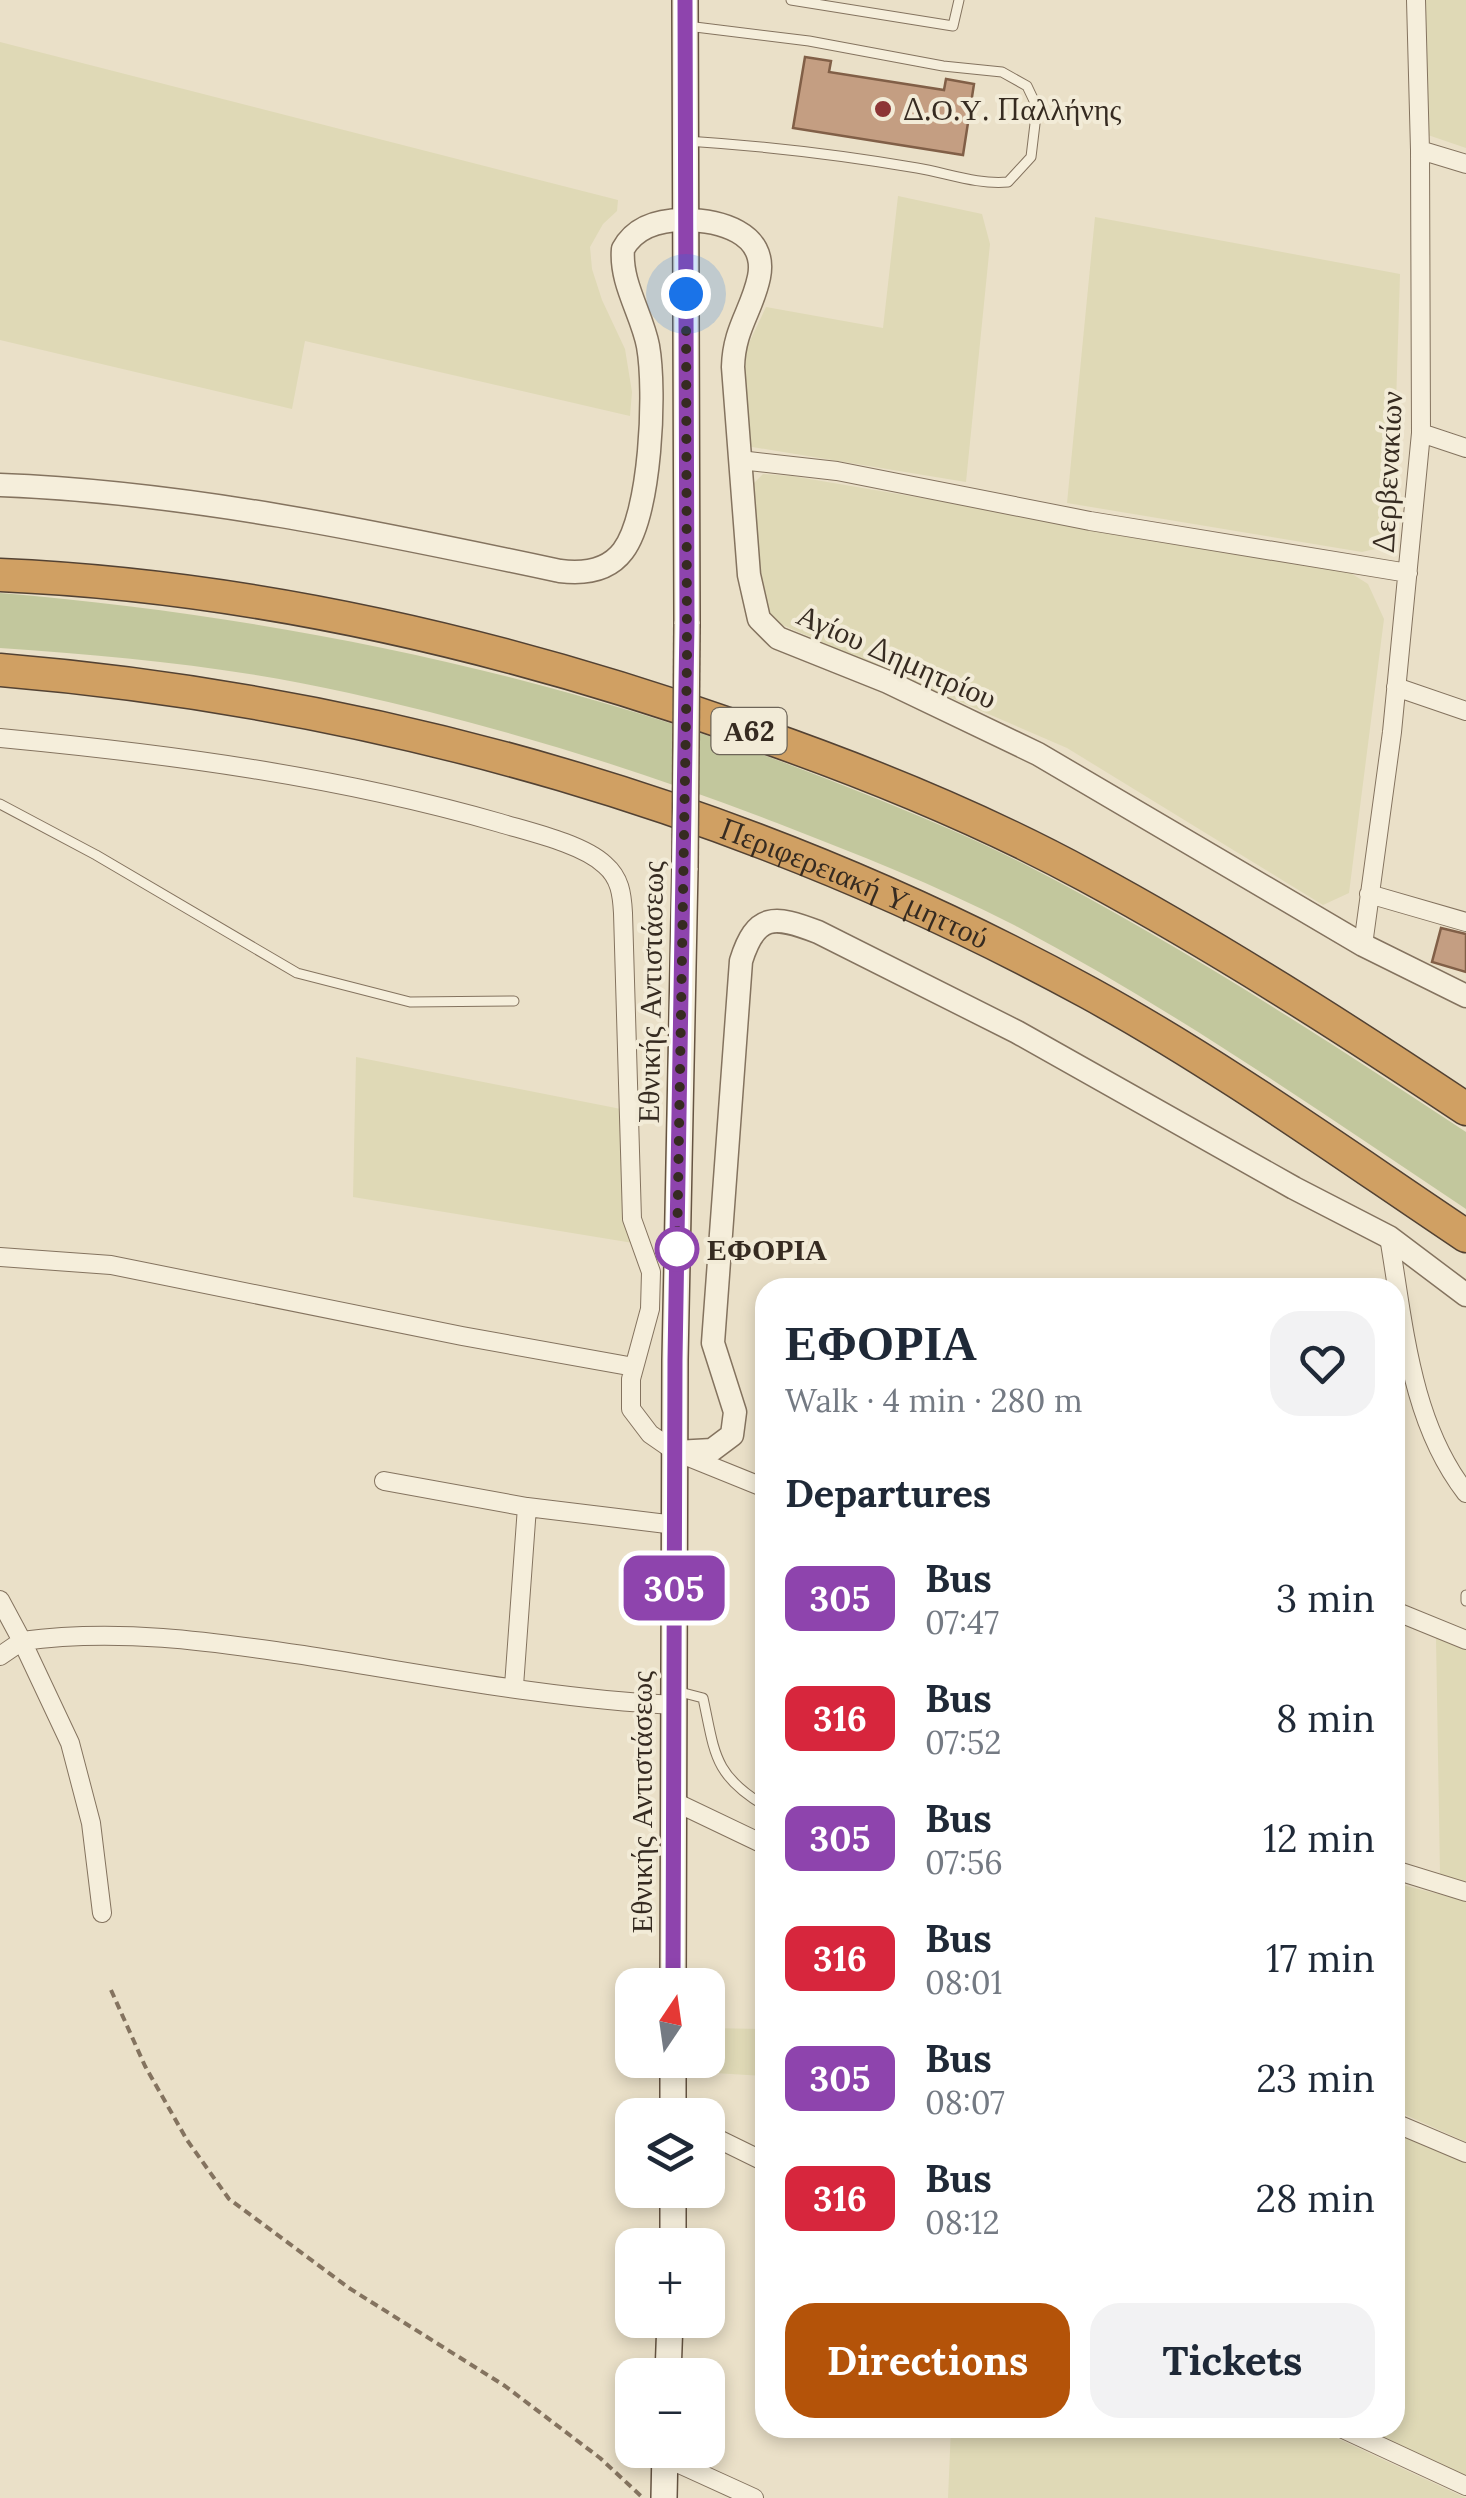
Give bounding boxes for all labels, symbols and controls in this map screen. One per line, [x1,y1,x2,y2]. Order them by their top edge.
place label: Δ.Ο.Υ. Παλλήνης [903,90,1122,128]
marker: Δ.Ο.Υ. Παλλήνης [872,98,894,120]
your location [661,269,711,319]
street label: Δερβενακίων [1364,390,1410,554]
street label: Αγίου Δημητρίου [791,595,1003,717]
road number: Α62 [712,708,786,754]
street label: Περιφερειακή Υμηττού [715,809,995,957]
street label: Εθνικής Αντιστάσεως [629,860,671,1124]
marker: ΕΦΟΡΙΑ [656,1228,698,1270]
place label: ΕΦΟΡΙΑ [707,1230,827,1268]
button: heart [1270,1311,1375,1416]
text: ΕΦΟΡΙΑ [785,1312,977,1373]
text: Walk · 4 min · 280 m [785,1380,1083,1421]
text: Departures [785,1469,991,1517]
text: Bus [925,1554,992,1602]
line badge: 305 [616,1556,732,1620]
text: 305 [644,1566,704,1611]
text: 3 min [1276,1574,1375,1622]
text: 305 [810,1576,870,1621]
text: 07:47 [925,1602,999,1643]
street label: Εθνικής Αντιστάσεως [622,1671,660,1933]
text: Bus [925,1674,992,1722]
text: 8 min [1276,1694,1375,1742]
text: 316 [813,1696,867,1741]
text: 07:52 [925,1722,1002,1763]
text: Bus [925,1794,992,1842]
text: 12 min [1263,1814,1375,1862]
text: 305 [810,1816,870,1861]
text: 07:56 [925,1842,1003,1883]
text: Bus [925,1914,992,1962]
text: 17 min [1266,1934,1375,1982]
text: 316 [813,1936,867,1981]
text: 08:01 [925,1962,1002,2003]
north arrow [615,1968,725,2078]
map controls [615,1968,725,2468]
text: Bus [925,2034,992,2082]
text: 23 min [1256,2054,1375,2102]
text: 305 [810,2056,870,2101]
text: 08:07 [925,2082,1005,2123]
button: layers [615,2098,725,2208]
text: Bus [925,2154,992,2202]
text: 28 min [1256,2174,1375,2222]
text: 316 [813,2176,867,2221]
text: 08:12 [925,2202,1000,2243]
button: + [615,2228,725,2338]
button: Directions [785,2303,1070,2418]
button: Tickets [1090,2303,1375,2418]
button: − [615,2358,725,2468]

